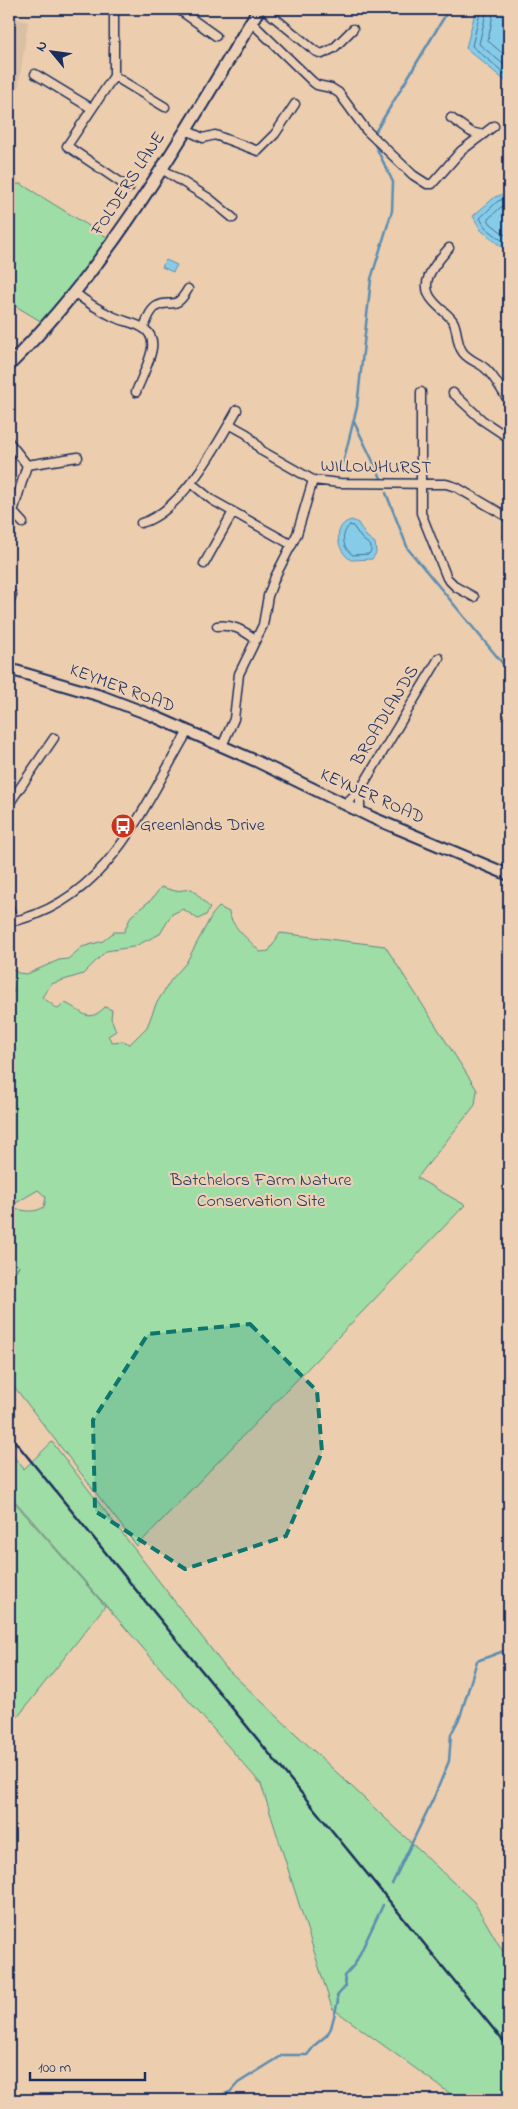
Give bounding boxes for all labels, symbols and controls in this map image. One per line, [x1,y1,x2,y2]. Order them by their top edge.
north arrow [28,28,78,78]
text: N [30,37,53,56]
street label: FOLDERS LANE [85,127,173,242]
street label: WILLOWHURST [320,454,432,482]
street label: KEYMER ROAD [66,658,178,720]
street label: BROADLANDS [345,661,426,772]
street label: KEYNER ROAD [316,762,428,832]
bus stop icon: Greenlands Drive [110,813,136,839]
place label: Greenlands Drive [140,813,266,839]
park label: Batchelors Farm Nature Conservation Site [169,1168,353,1215]
scale bar [30,2049,145,2081]
text: 100 m [38,2057,71,2079]

